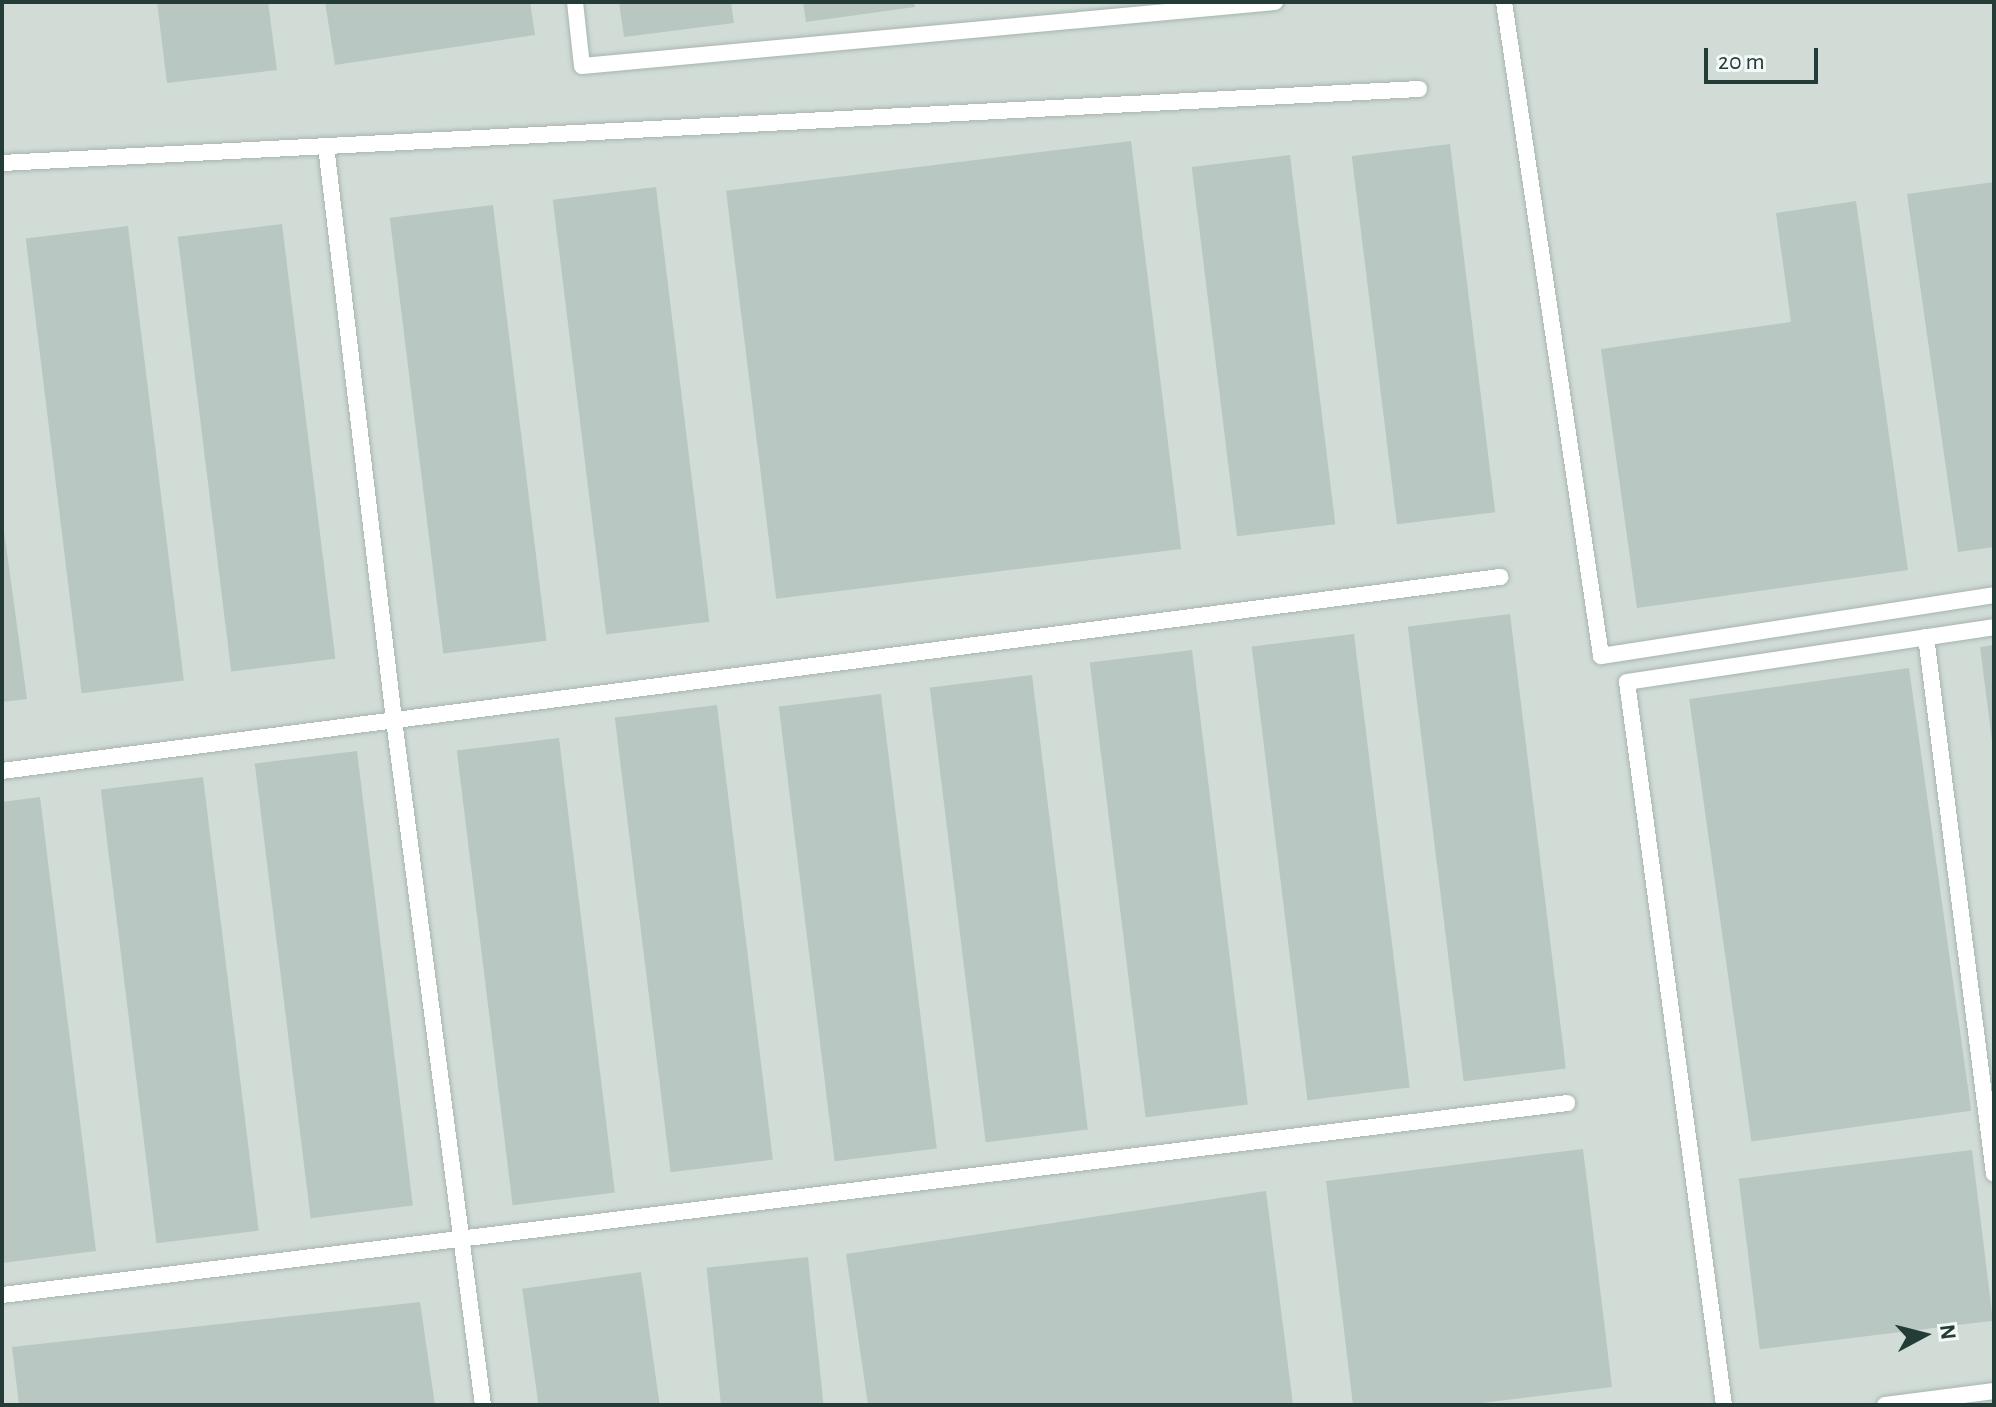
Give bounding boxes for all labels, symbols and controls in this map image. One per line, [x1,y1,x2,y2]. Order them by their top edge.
scale bar [1708,32,1822,82]
text: 20 m [1718,50,1765,74]
north arrow [1884,1295,1964,1375]
text: N [1936,1323,1960,1341]

